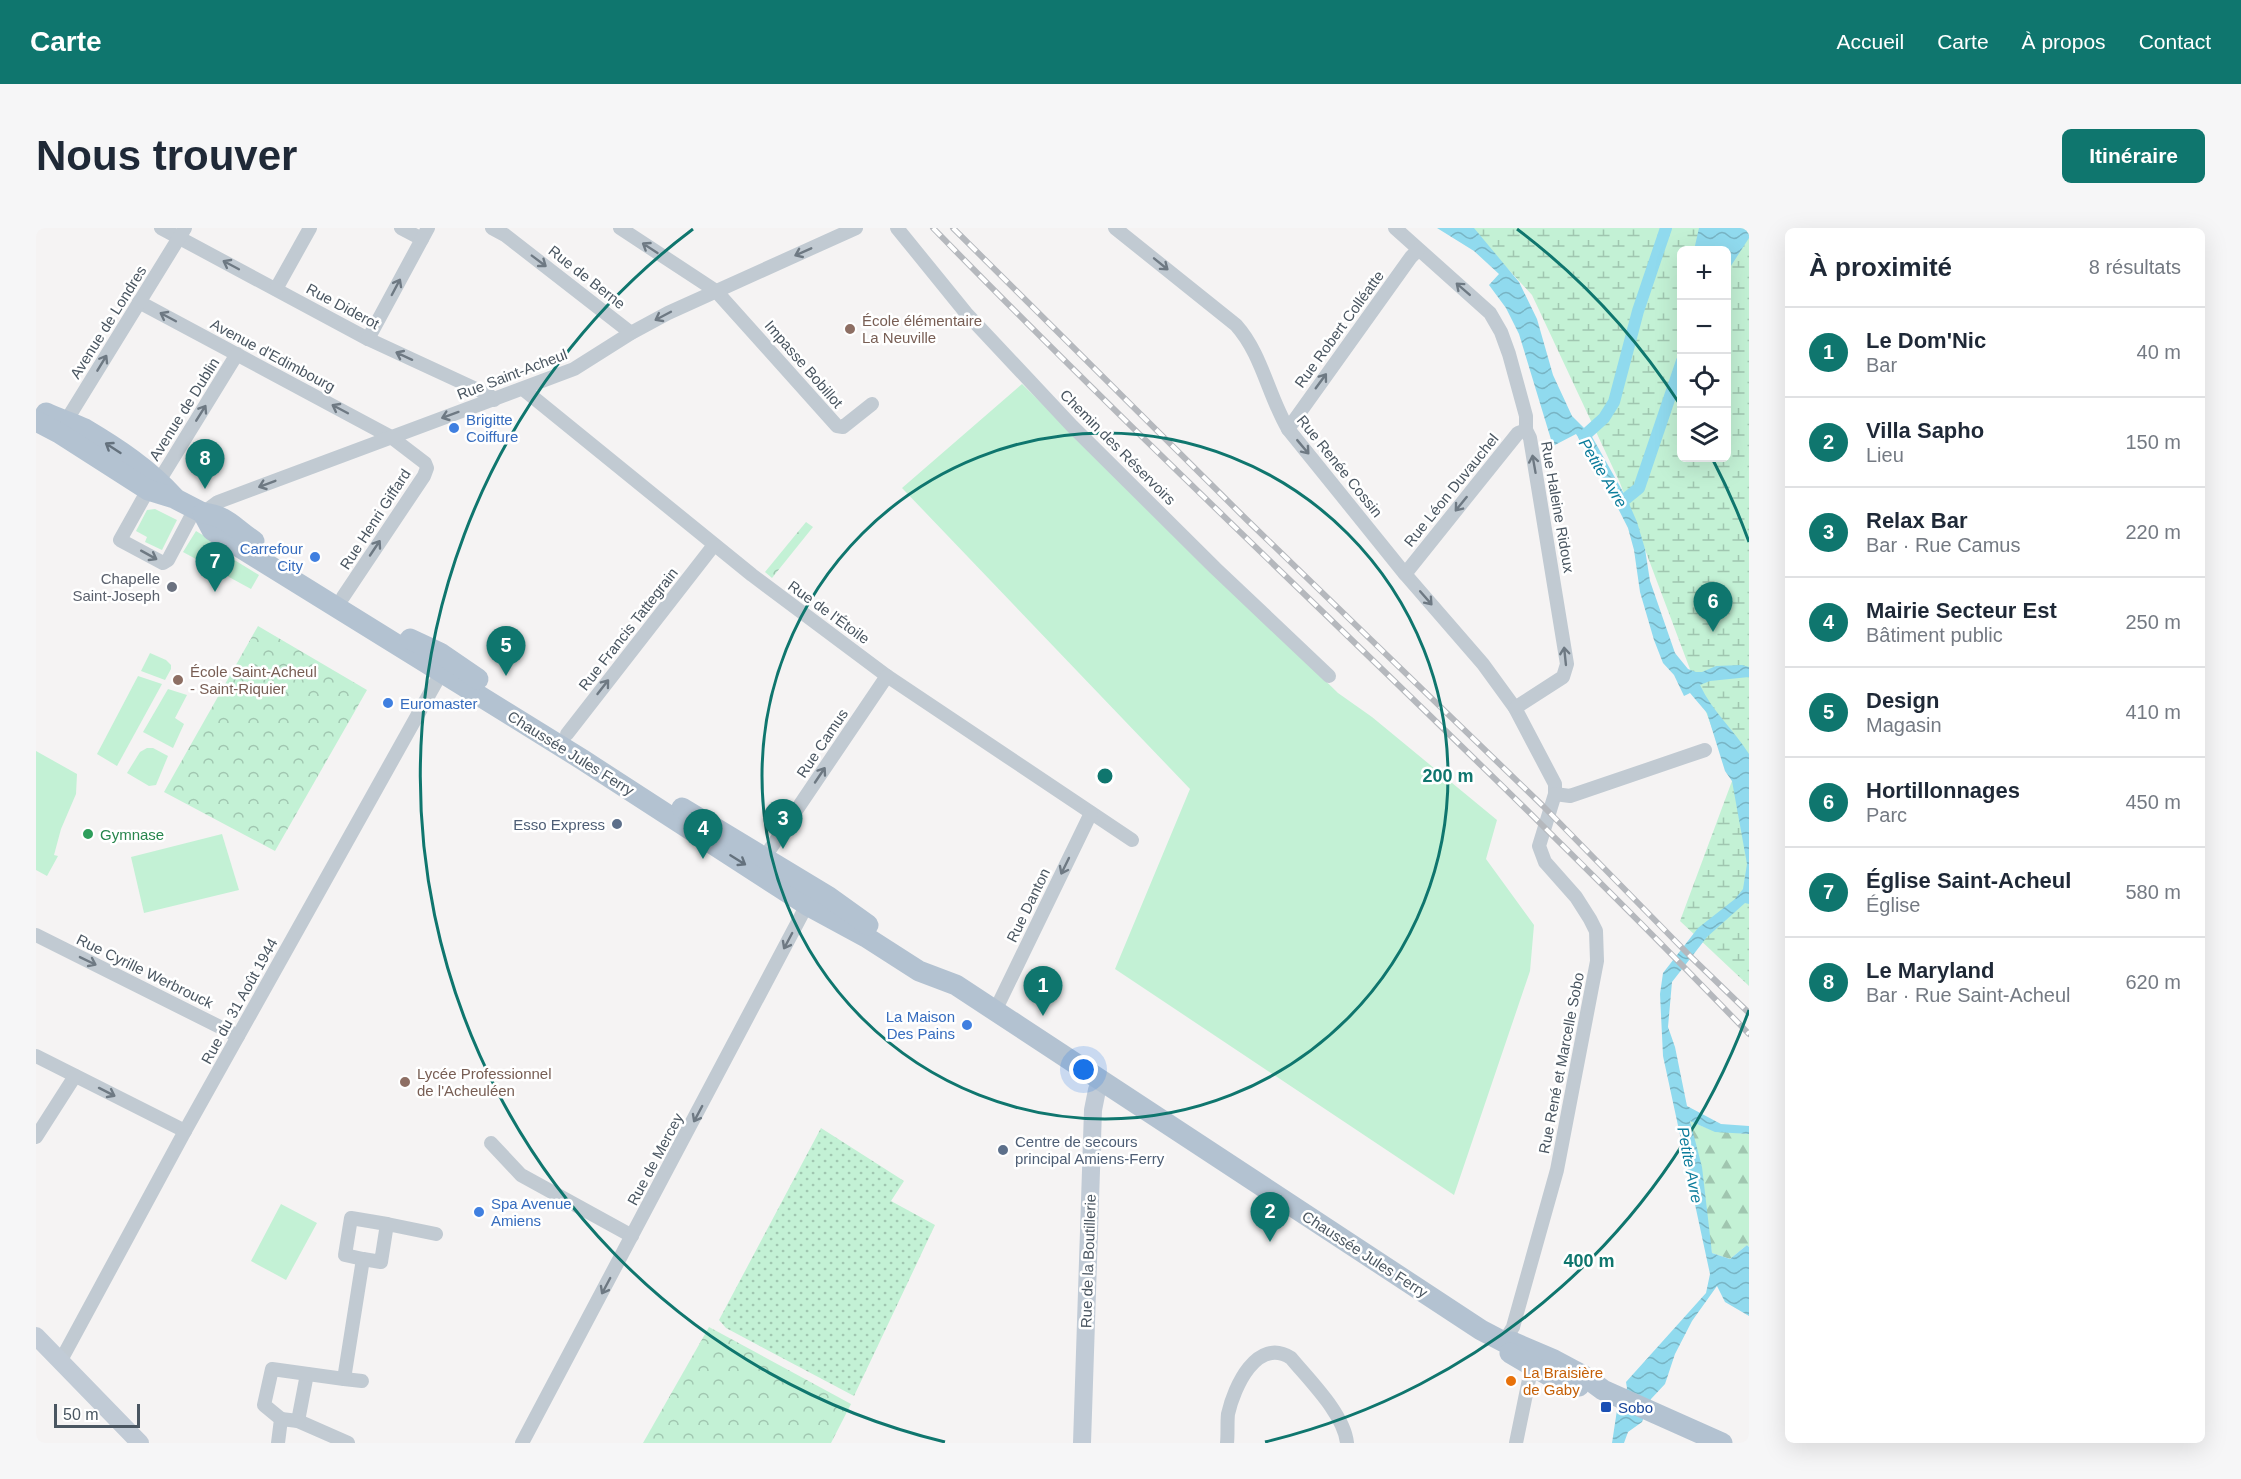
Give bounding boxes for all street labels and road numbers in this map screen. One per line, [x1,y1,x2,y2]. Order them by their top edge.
street label: Rue de Berne [545,242,629,312]
street label: Avenue de Londres [66,262,150,382]
street label: Rue Robert Colléatte [1291,267,1387,391]
street label: Rue Diderot [304,280,383,333]
street label: Avenue d'Edimbourg [208,315,338,395]
street label: Impasse Bobillot [761,317,847,412]
street label: Rue Saint-Acheul [454,345,570,403]
street label: Avenue de Dublin [145,354,223,464]
street label: Chemin des Réservoirs [1057,386,1179,508]
street label: Rue Renée Cossin [1294,412,1386,520]
street label: Rue Léon Duvauchel [1400,430,1502,550]
street label: Rue Haleine Ridoux [1538,440,1578,575]
street label: Rue Henri Giffard [336,466,414,572]
street label: Rue Francis Tattegrain [575,564,681,694]
street label: Rue de l'Étoile [785,577,873,647]
street label: Rue Camus [793,705,851,781]
street label: Chaussée Jules Ferry [505,707,638,799]
street label: Rue Danton [1003,865,1053,945]
street label: Rue Cyrille Werbrouck [74,931,216,1012]
street label: Rue du 31 Août 1944 [197,935,281,1067]
street label: Rue René et Marcelle Sobo [1535,971,1587,1155]
street label: Rue de Mercey [624,1110,687,1208]
street label: Rue de la Boutillerie [1077,1194,1099,1328]
street label: Chaussée Jules Ferry [1299,1207,1431,1301]

